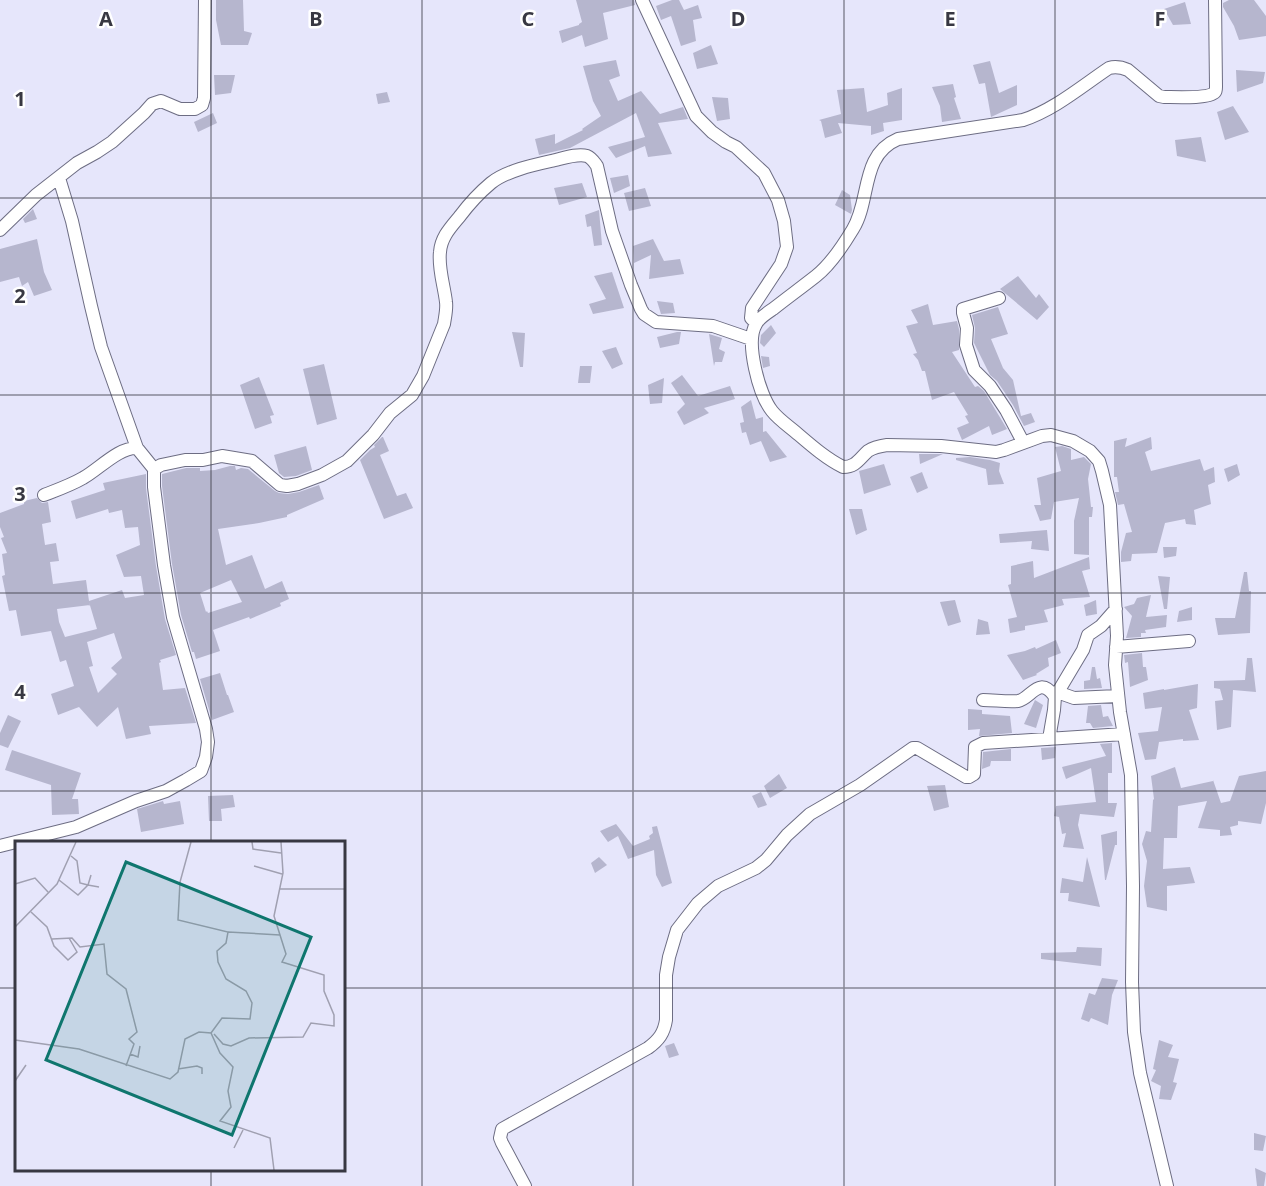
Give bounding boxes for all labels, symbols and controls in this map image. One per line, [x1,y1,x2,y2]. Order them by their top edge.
text: A [99,5,113,32]
text: B [309,5,323,32]
text: C [522,5,535,32]
text: D [731,5,745,32]
text: E [944,5,956,32]
text: F [1155,5,1165,32]
text: 1 [14,85,26,112]
text: 2 [14,282,26,309]
text: 3 [14,480,26,507]
text: 4 [14,678,26,705]
inset map [15,841,345,1171]

